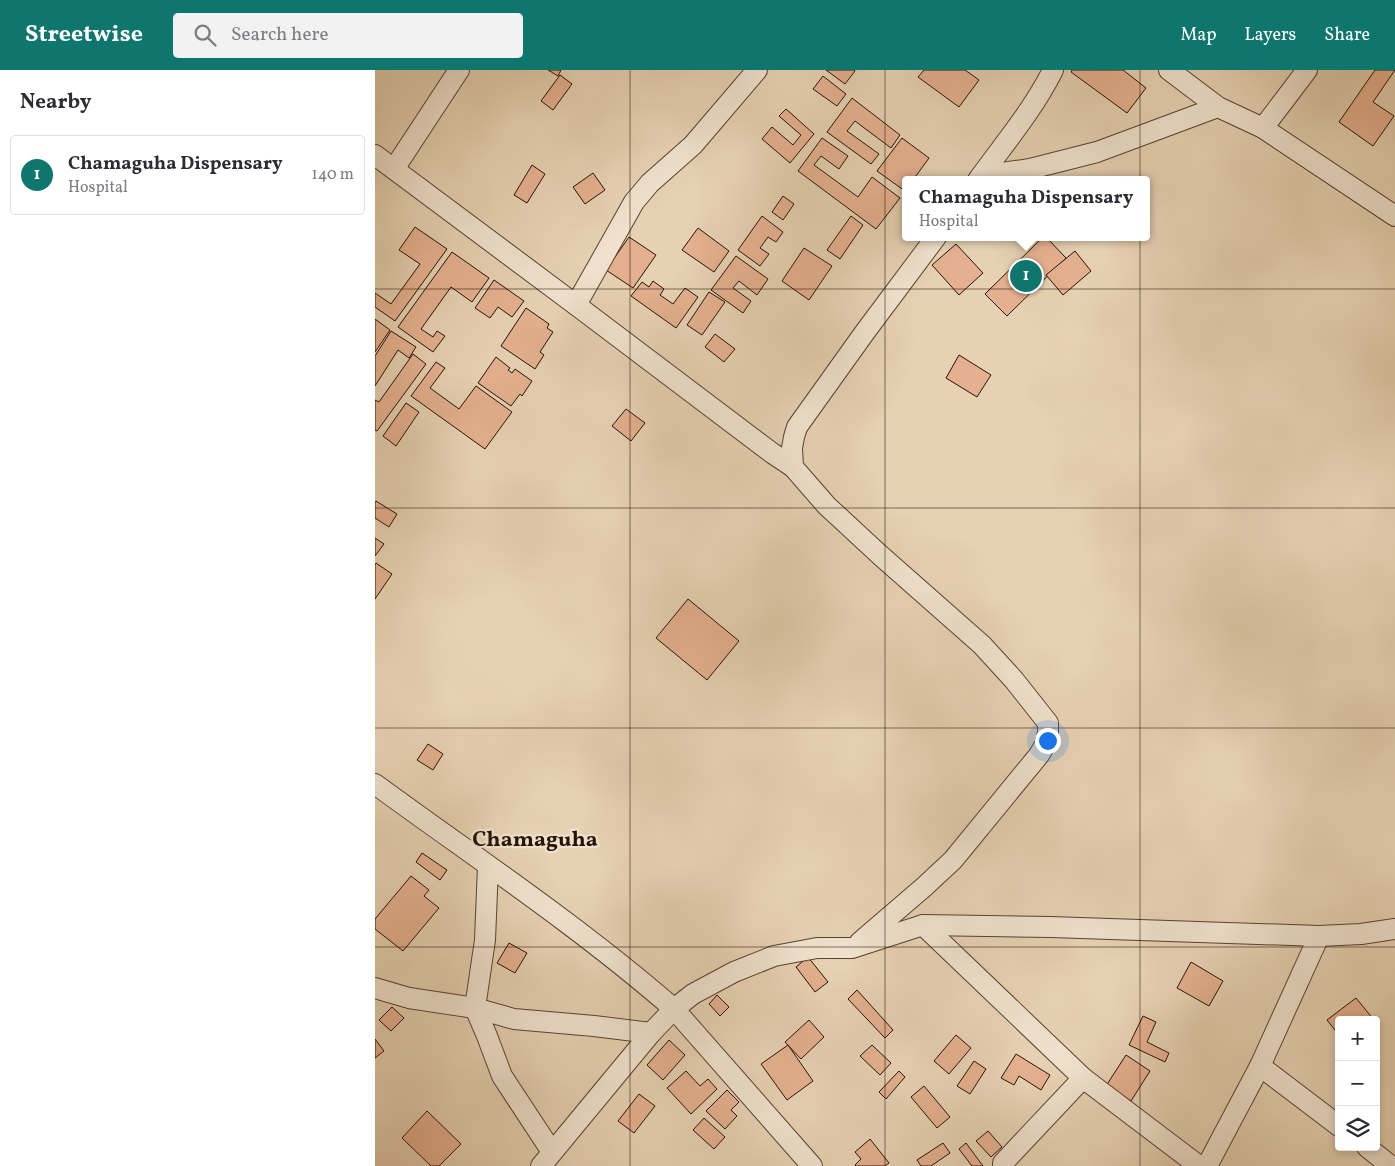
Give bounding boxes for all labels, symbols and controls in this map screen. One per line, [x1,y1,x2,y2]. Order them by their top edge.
search box [173,13,523,58]
text: Streetwise [25,18,143,52]
icon: search [191,21,219,49]
text: Search here [231,22,328,48]
text: Map [1180,23,1216,48]
text: Layers [1244,23,1296,48]
text: Share [1324,23,1370,48]
text: Nearby [20,88,91,117]
text: Chamaguha Dispensary [68,151,283,177]
text: 1 [34,164,40,186]
text: 140 m [312,164,354,186]
popup [902,176,1150,241]
text: Hospital [68,177,128,199]
text: Chamaguha Dispensary [919,185,1133,211]
text: Hospital [919,211,978,233]
pin: 1 [1010,257,1042,295]
your location [1035,728,1061,754]
district label: Chamaguha [472,825,598,856]
map controls [1335,1016,1380,1151]
button: + [1335,1016,1380,1061]
button: − [1335,1061,1380,1106]
button: layers [1335,1106,1380,1151]

